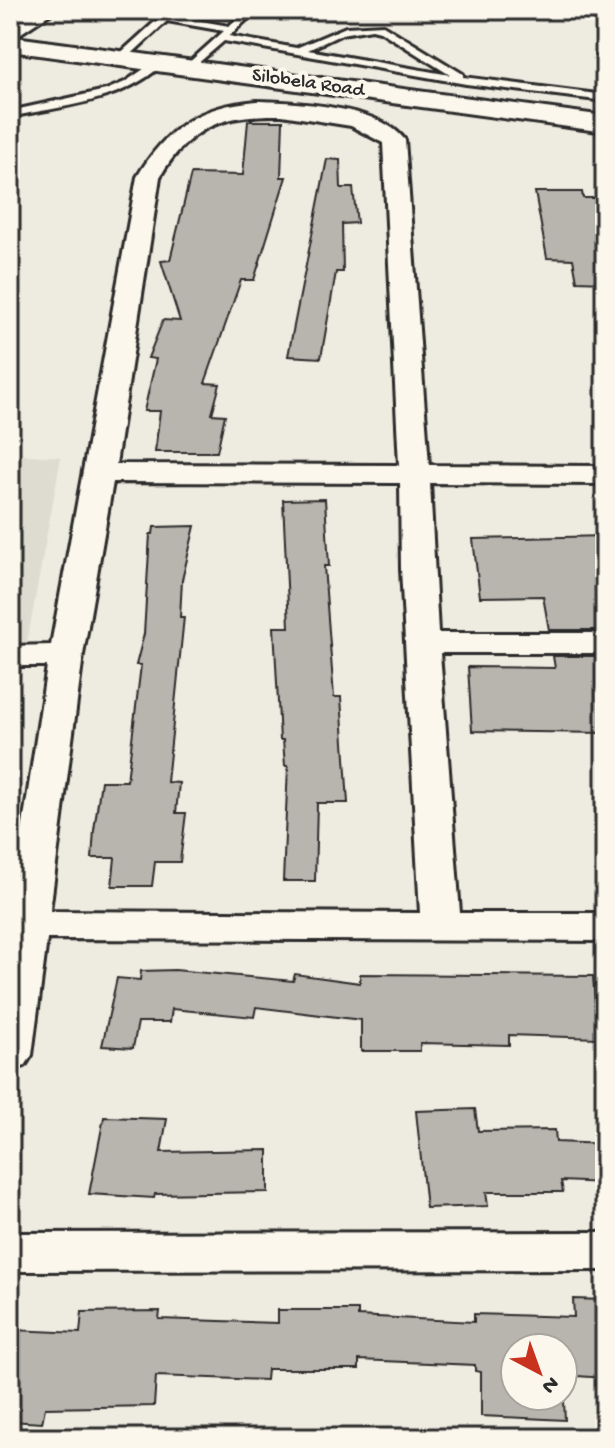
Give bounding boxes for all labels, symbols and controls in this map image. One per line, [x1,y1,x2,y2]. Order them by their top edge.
street label: Silobela Road [250,65,368,104]
north arrow [499,1332,579,1412]
text: N [536,1370,563,1399]

